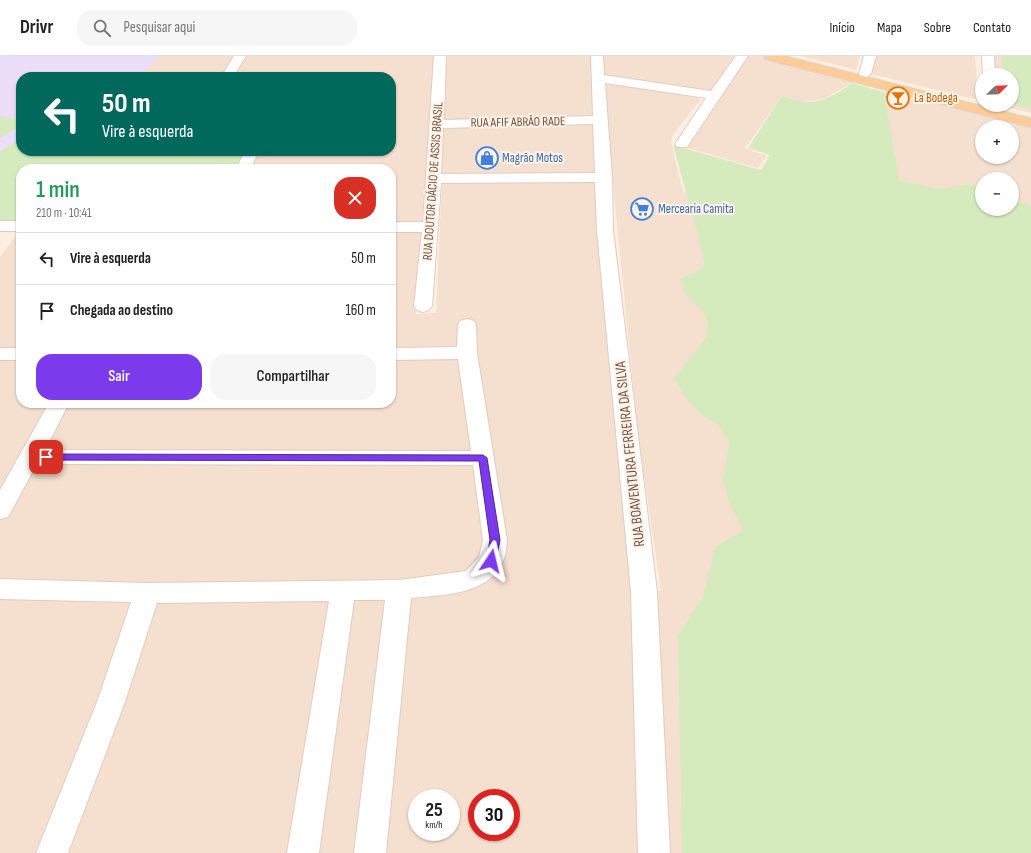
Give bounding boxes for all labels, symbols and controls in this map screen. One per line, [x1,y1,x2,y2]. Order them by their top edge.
search box [77,10,357,46]
text: Drivr [20,16,53,39]
icon: search [91,17,113,39]
text: Pesquisar aqui [123,18,195,37]
text: Início [829,19,855,36]
text: Mapa [877,19,902,36]
text: Sobre [924,19,951,36]
text: Contato [973,19,1011,36]
north arrow [975,68,1019,112]
map controls [975,68,1019,216]
bar icon: La Bodega [885,85,911,111]
text: 50 m [102,87,151,120]
icon: left [36,88,88,140]
place label: La Bodega [914,90,958,106]
street label: RUA DOUTOR DÁCIO DE ASSIS BRASIL [419,101,447,261]
street label: RUA AFIF ABRÃO RADE [470,113,566,131]
button: + [975,120,1019,164]
text: Vire à esquerda [102,121,193,142]
shop icon: Magrão Motos [474,145,500,171]
place label: Magrão Motos [502,150,563,166]
button: − [975,172,1019,216]
text: 1 min [36,175,80,204]
button: close [334,177,376,219]
supermarket icon: Mercearia Camita [629,196,655,222]
place label: Mercearia Camita [658,201,734,217]
text: 210 m · 10:41 [36,205,92,221]
icon: left [36,248,58,270]
text: Vire à esquerda [70,249,151,268]
text: 50 m [351,249,376,268]
icon: arrive [36,300,58,322]
text: Chegada ao destino [70,301,173,320]
text: 160 m [345,301,376,320]
button: Sair [36,354,202,400]
button: Compartilhar [210,354,376,400]
street label: RUA BOAVENTURA FERREIRA DA SILVA [611,360,649,548]
pin [29,440,63,474]
icon: arrive [35,446,57,468]
position arrow [470,540,512,582]
speed limit sign: 30 [468,789,520,841]
text: 25 [425,798,443,822]
text: km/h [425,819,443,831]

